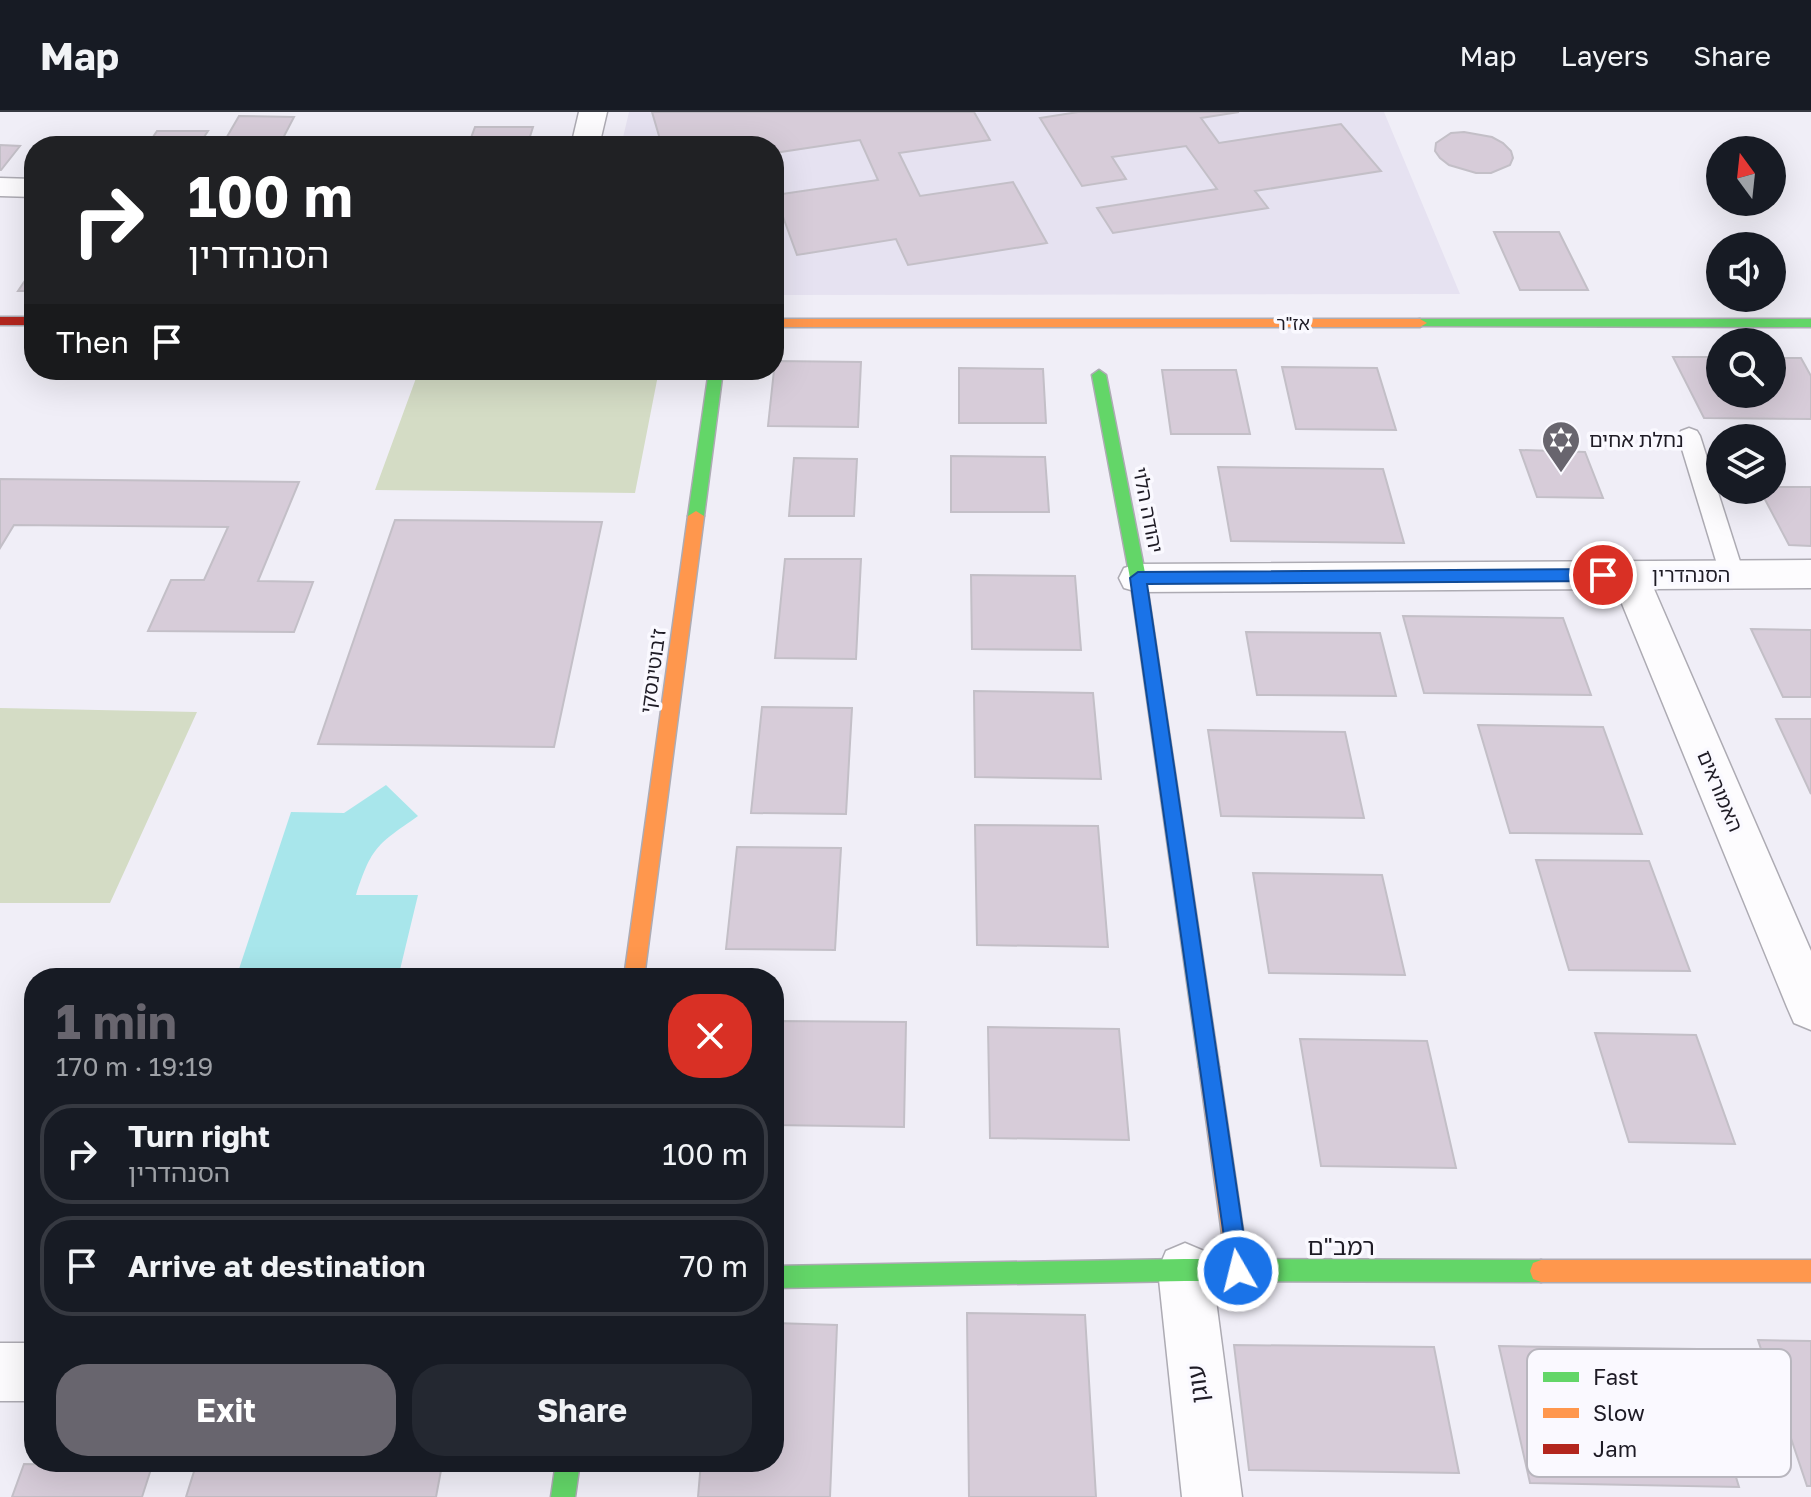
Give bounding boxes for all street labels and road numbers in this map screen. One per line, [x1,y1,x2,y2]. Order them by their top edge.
street label: אז"ר [1276,312,1310,334]
street label: יהודה הלוי [1129,465,1169,555]
street label: הסנהדרין [1652,562,1730,586]
street label: ז'בוטינסקי [634,627,670,715]
street label: האמוראים [1693,746,1749,835]
street label: רמב"ם [1307,1231,1375,1260]
street label: עוגן [1180,1363,1213,1405]

